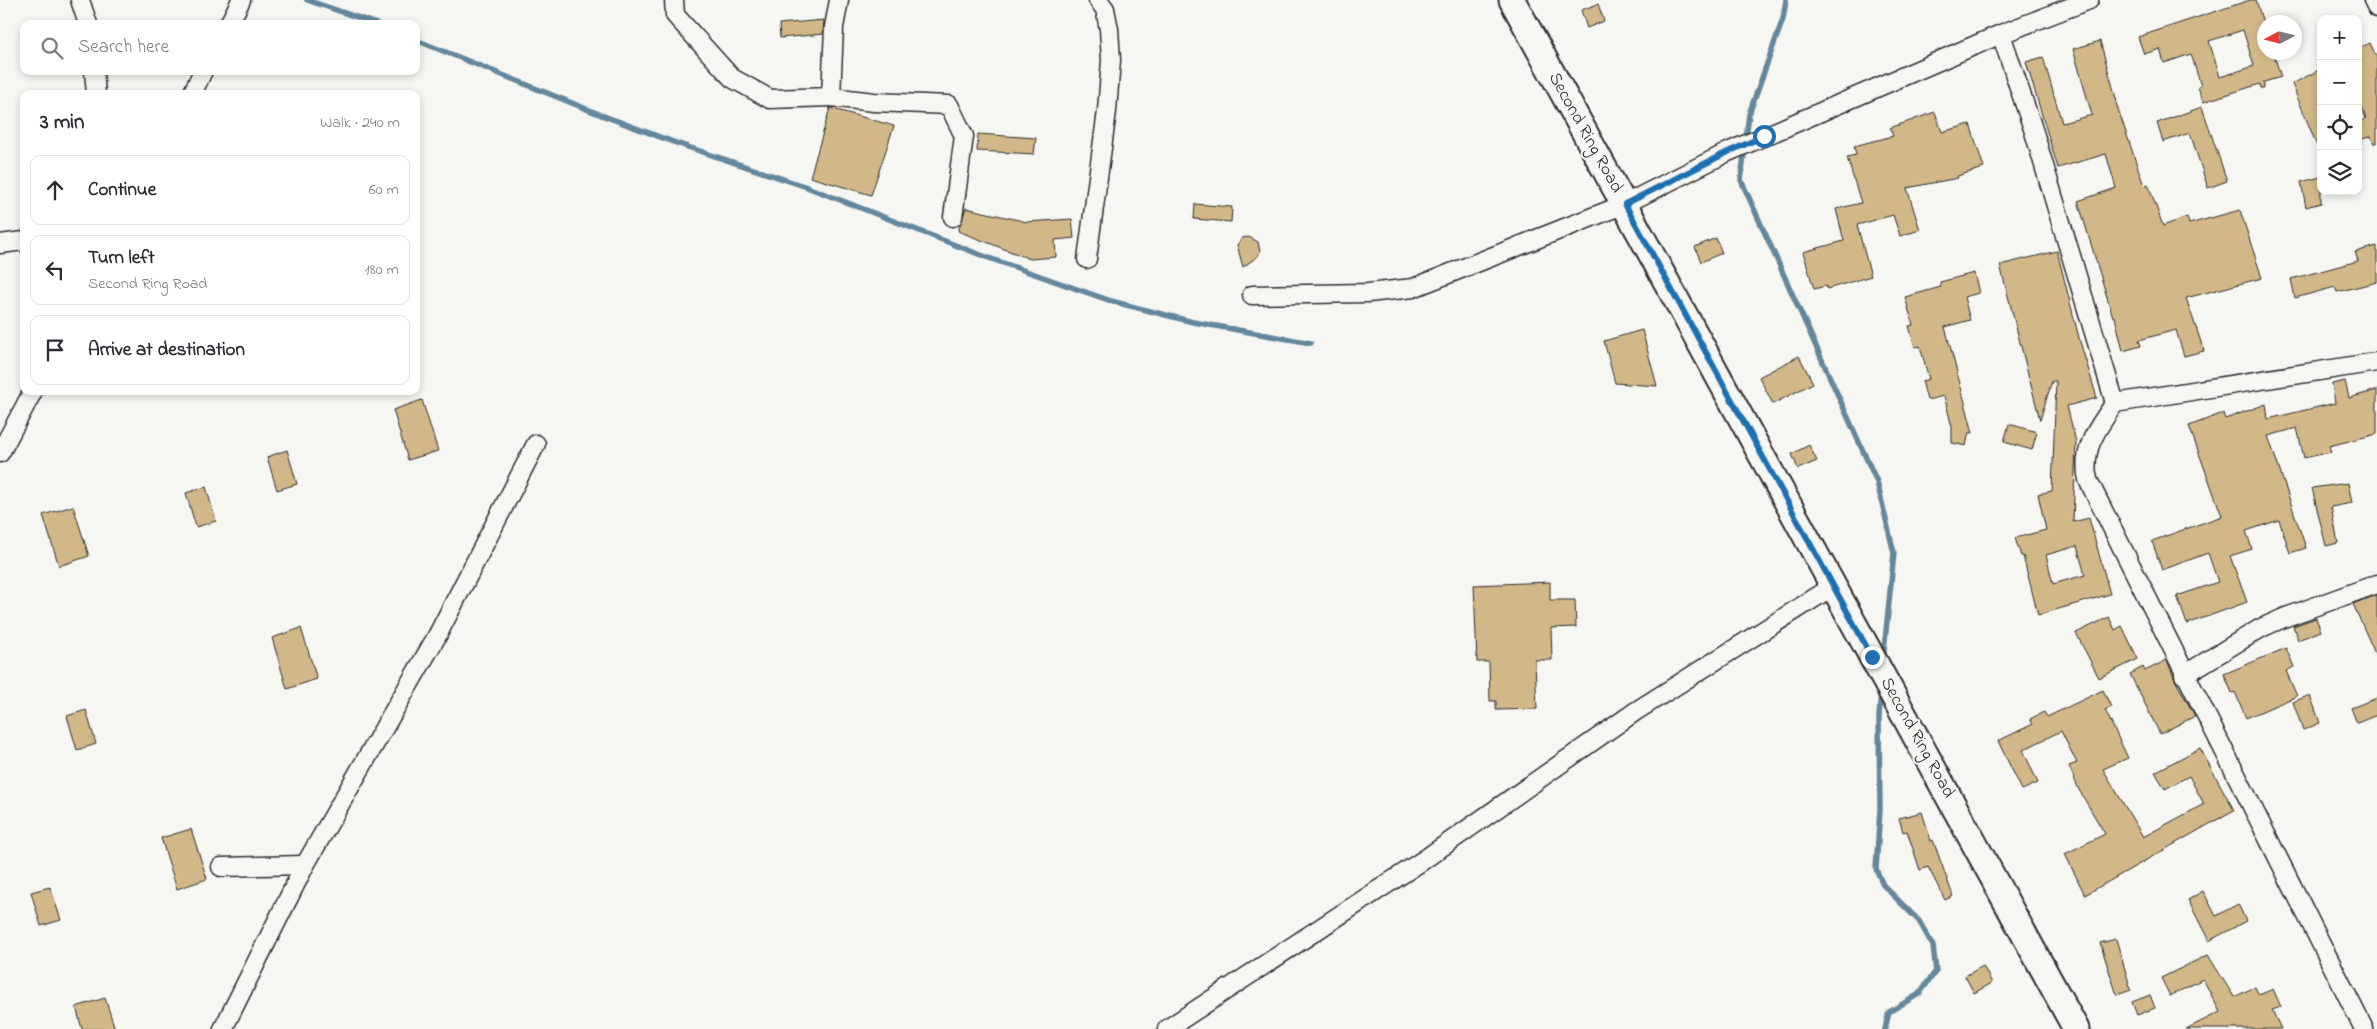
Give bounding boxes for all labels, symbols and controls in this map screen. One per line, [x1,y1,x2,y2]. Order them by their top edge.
north arrow [2257,15,2302,60]
map controls [2317,15,2362,195]
button: + [2317,15,2362,60]
search box [20,20,420,75]
icon: search [38,34,66,62]
text: Search here [78,34,169,61]
button: − [2317,60,2362,105]
street label: Second Ring Road [1540,68,1629,199]
button: locate [2317,105,2362,150]
text: 3 min [40,108,84,138]
text: Walk · 240 m [320,111,400,135]
route start [1753,125,1776,148]
button: layers [2317,150,2362,195]
icon: ahead [41,176,69,204]
text: Continue [88,177,156,204]
text: 60 m [369,178,399,202]
text: Turn left [88,245,155,272]
icon: left [41,256,69,284]
text: 180 m [365,258,399,282]
text: Second Ring Road [88,272,207,296]
icon: arrive [41,336,69,364]
text: Arrive at destination [88,337,245,364]
route end [1861,646,1884,669]
street label: Second Ring Road [1872,673,1961,804]

